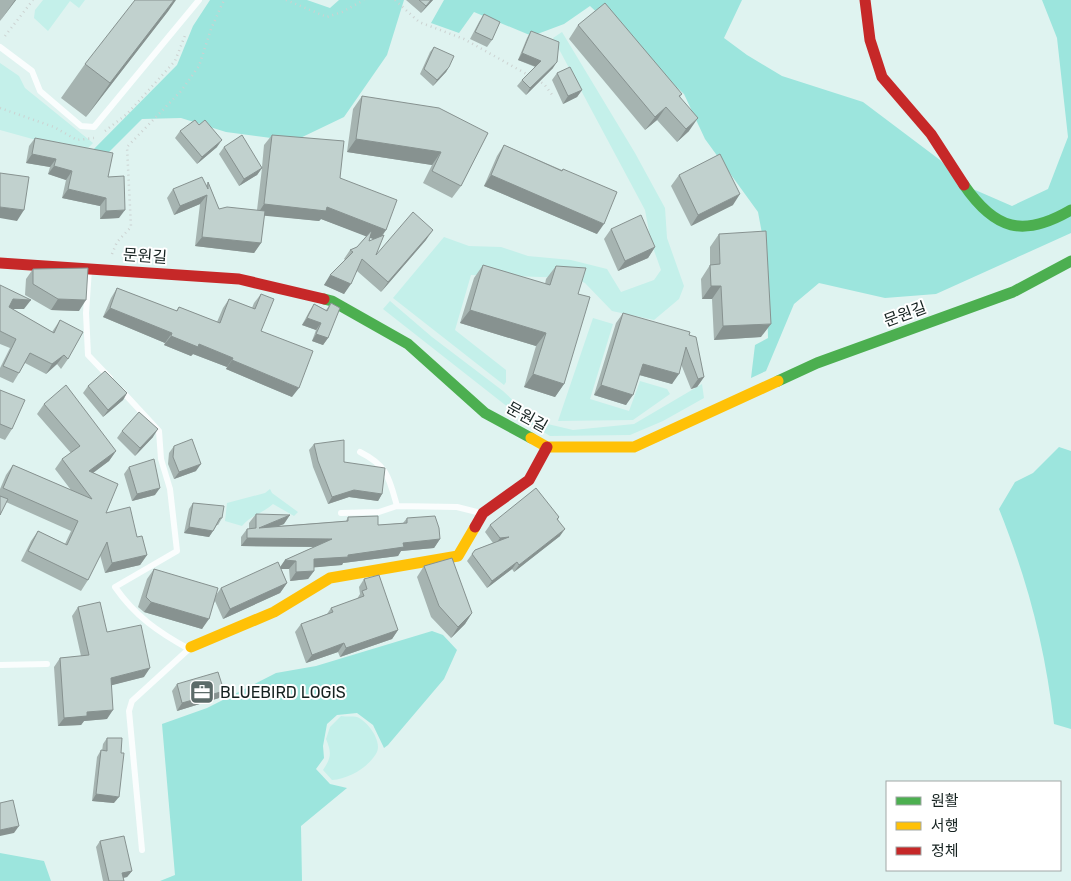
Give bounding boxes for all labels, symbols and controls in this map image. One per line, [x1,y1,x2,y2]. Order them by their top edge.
street label: 문원길 [122,245,168,267]
street label: 문원길 [881,298,929,330]
street label: 문원길 [503,398,551,436]
office icon: BLUEBIRD LOGIS [189,679,215,705]
place label: BLUEBIRD LOGIS [220,683,346,702]
legend [886,781,1061,871]
text: 원활 [931,792,959,810]
text: 서행 [931,817,959,835]
text: 정체 [931,842,959,860]

